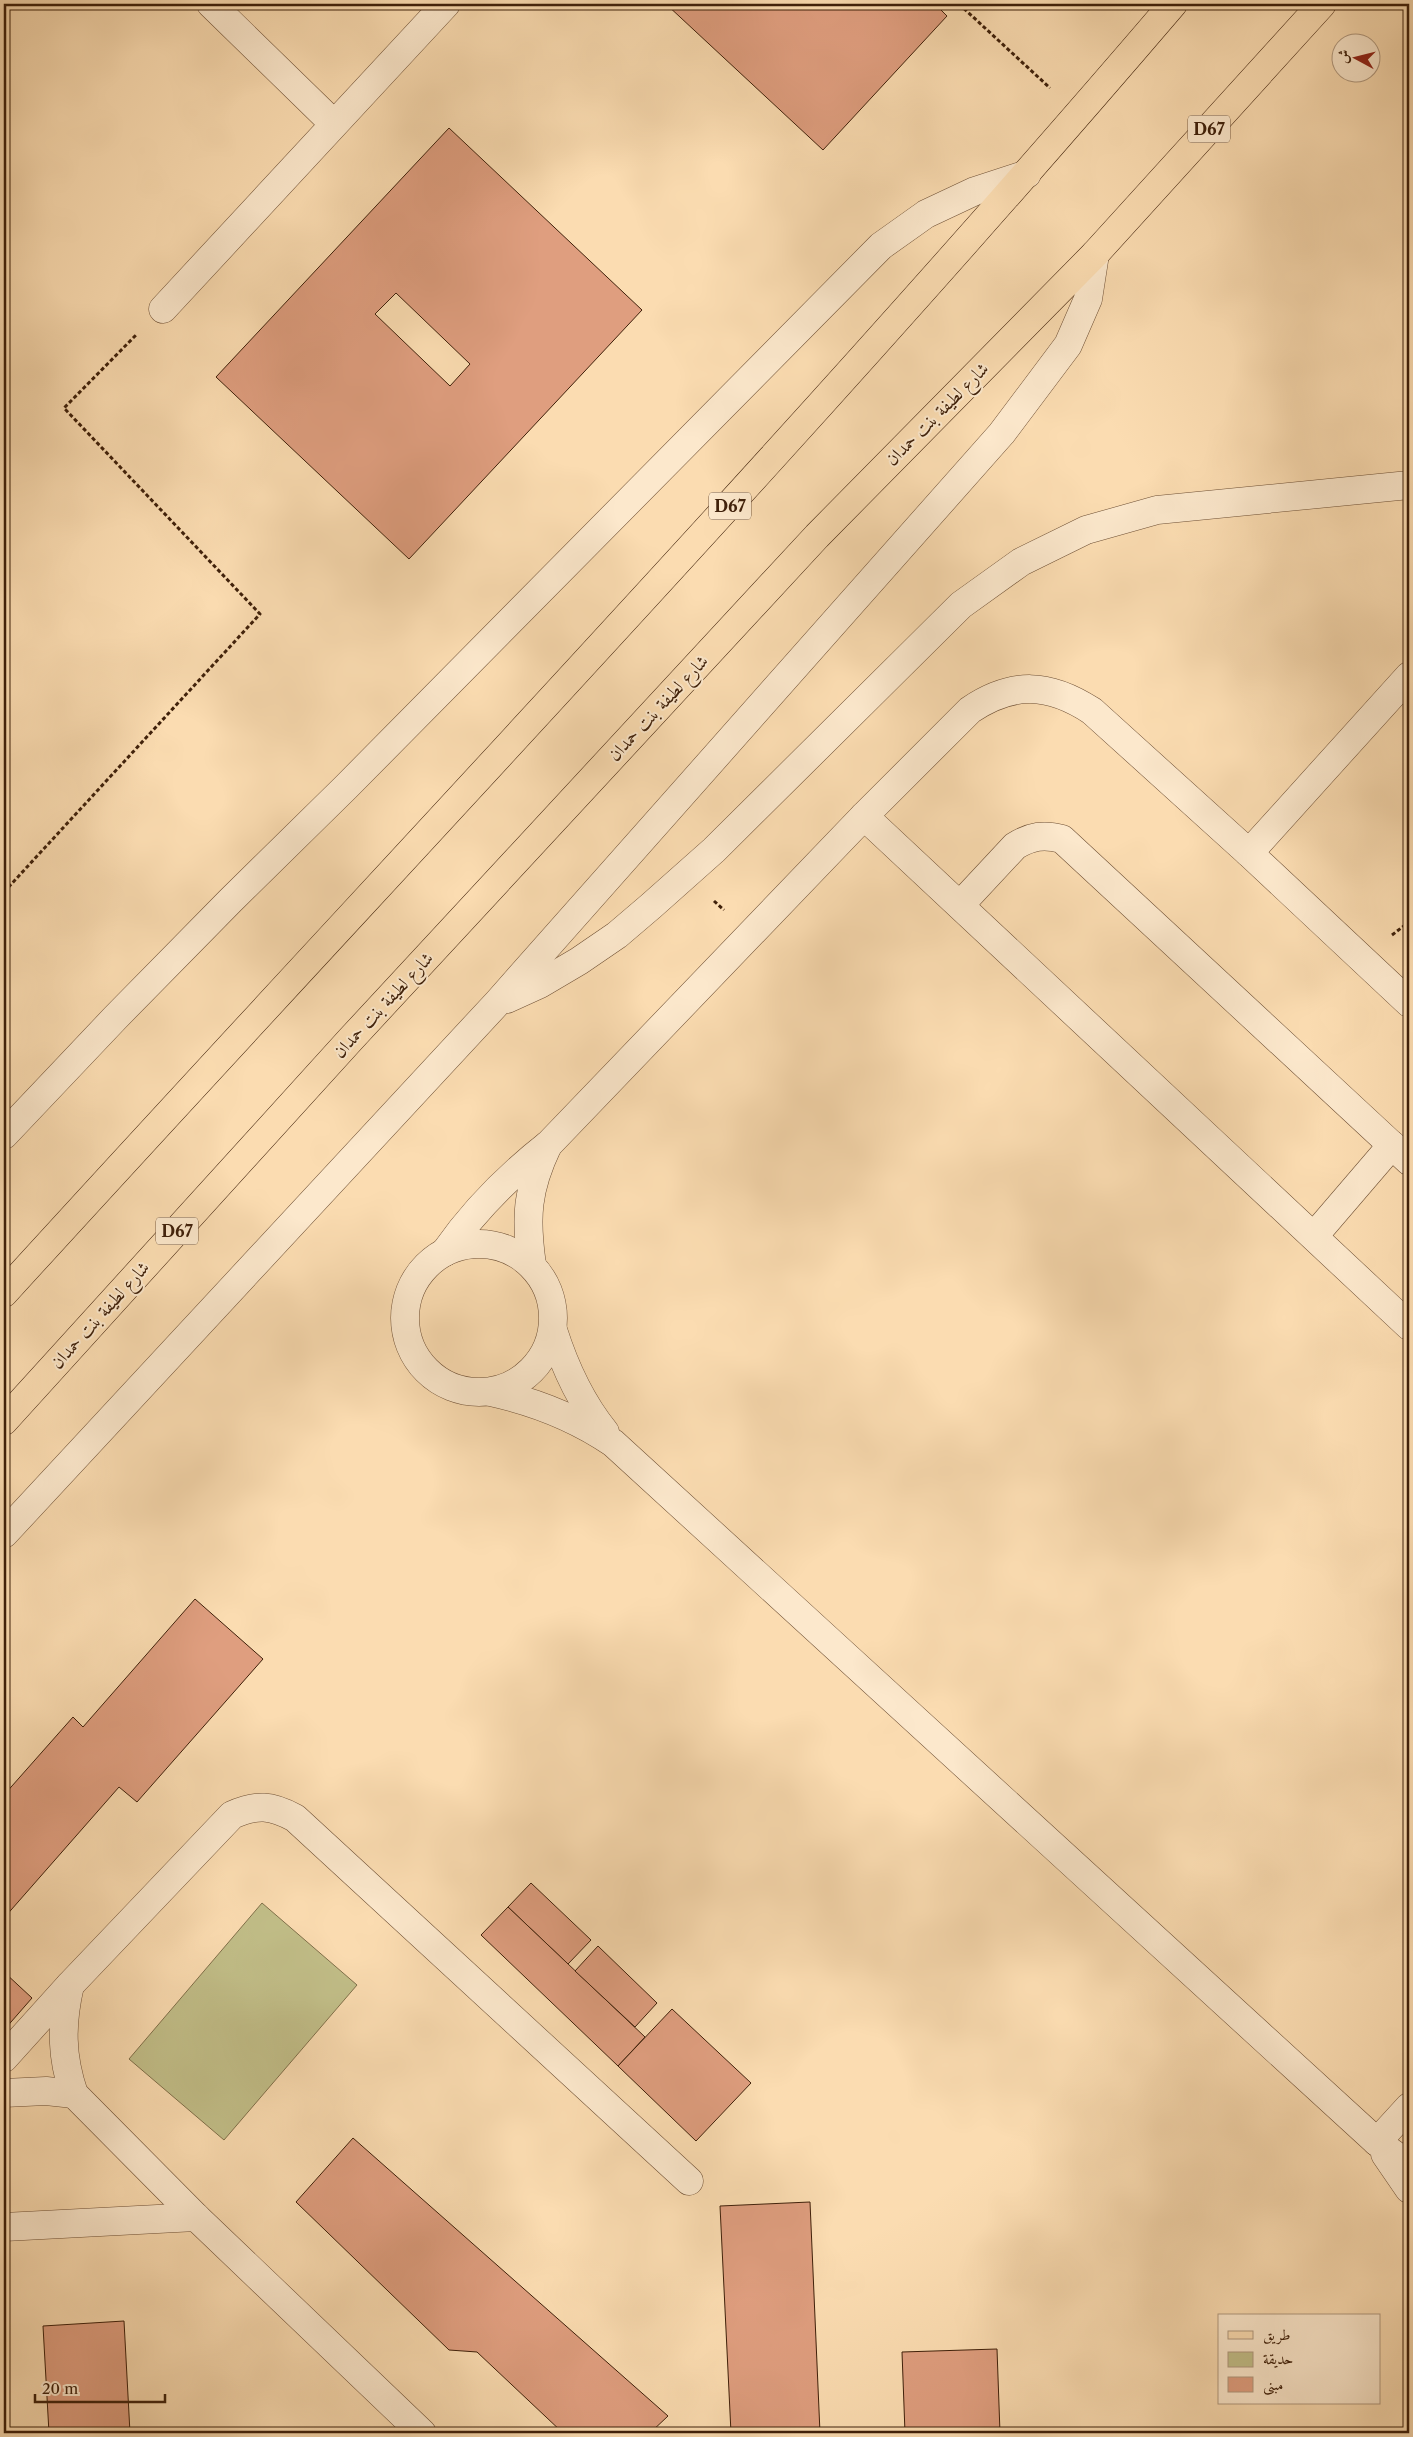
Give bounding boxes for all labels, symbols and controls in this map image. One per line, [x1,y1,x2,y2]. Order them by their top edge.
north arrow [1330,32,1380,82]
text: ش [1333,48,1353,64]
road number: D67 [1188,116,1230,142]
street label: شارع لطيفة بنت حمدان [881,358,996,473]
road number: D67 [709,492,751,520]
street label: شارع لطيفة بنت حمدان [603,650,716,768]
street label: شارع لطيفة بنت حمدان [328,947,441,1065]
road number: D67 [156,1218,198,1244]
street label: شارع لطيفة بنت حمدان [46,1257,157,1376]
legend [1218,2314,1380,2404]
text: طريق [1263,2325,1290,2345]
text: حديقة [1263,2349,1293,2368]
scale bar [35,2372,165,2404]
text: مبنى [1263,2375,1283,2396]
text: 20 m [42,2379,78,2398]

